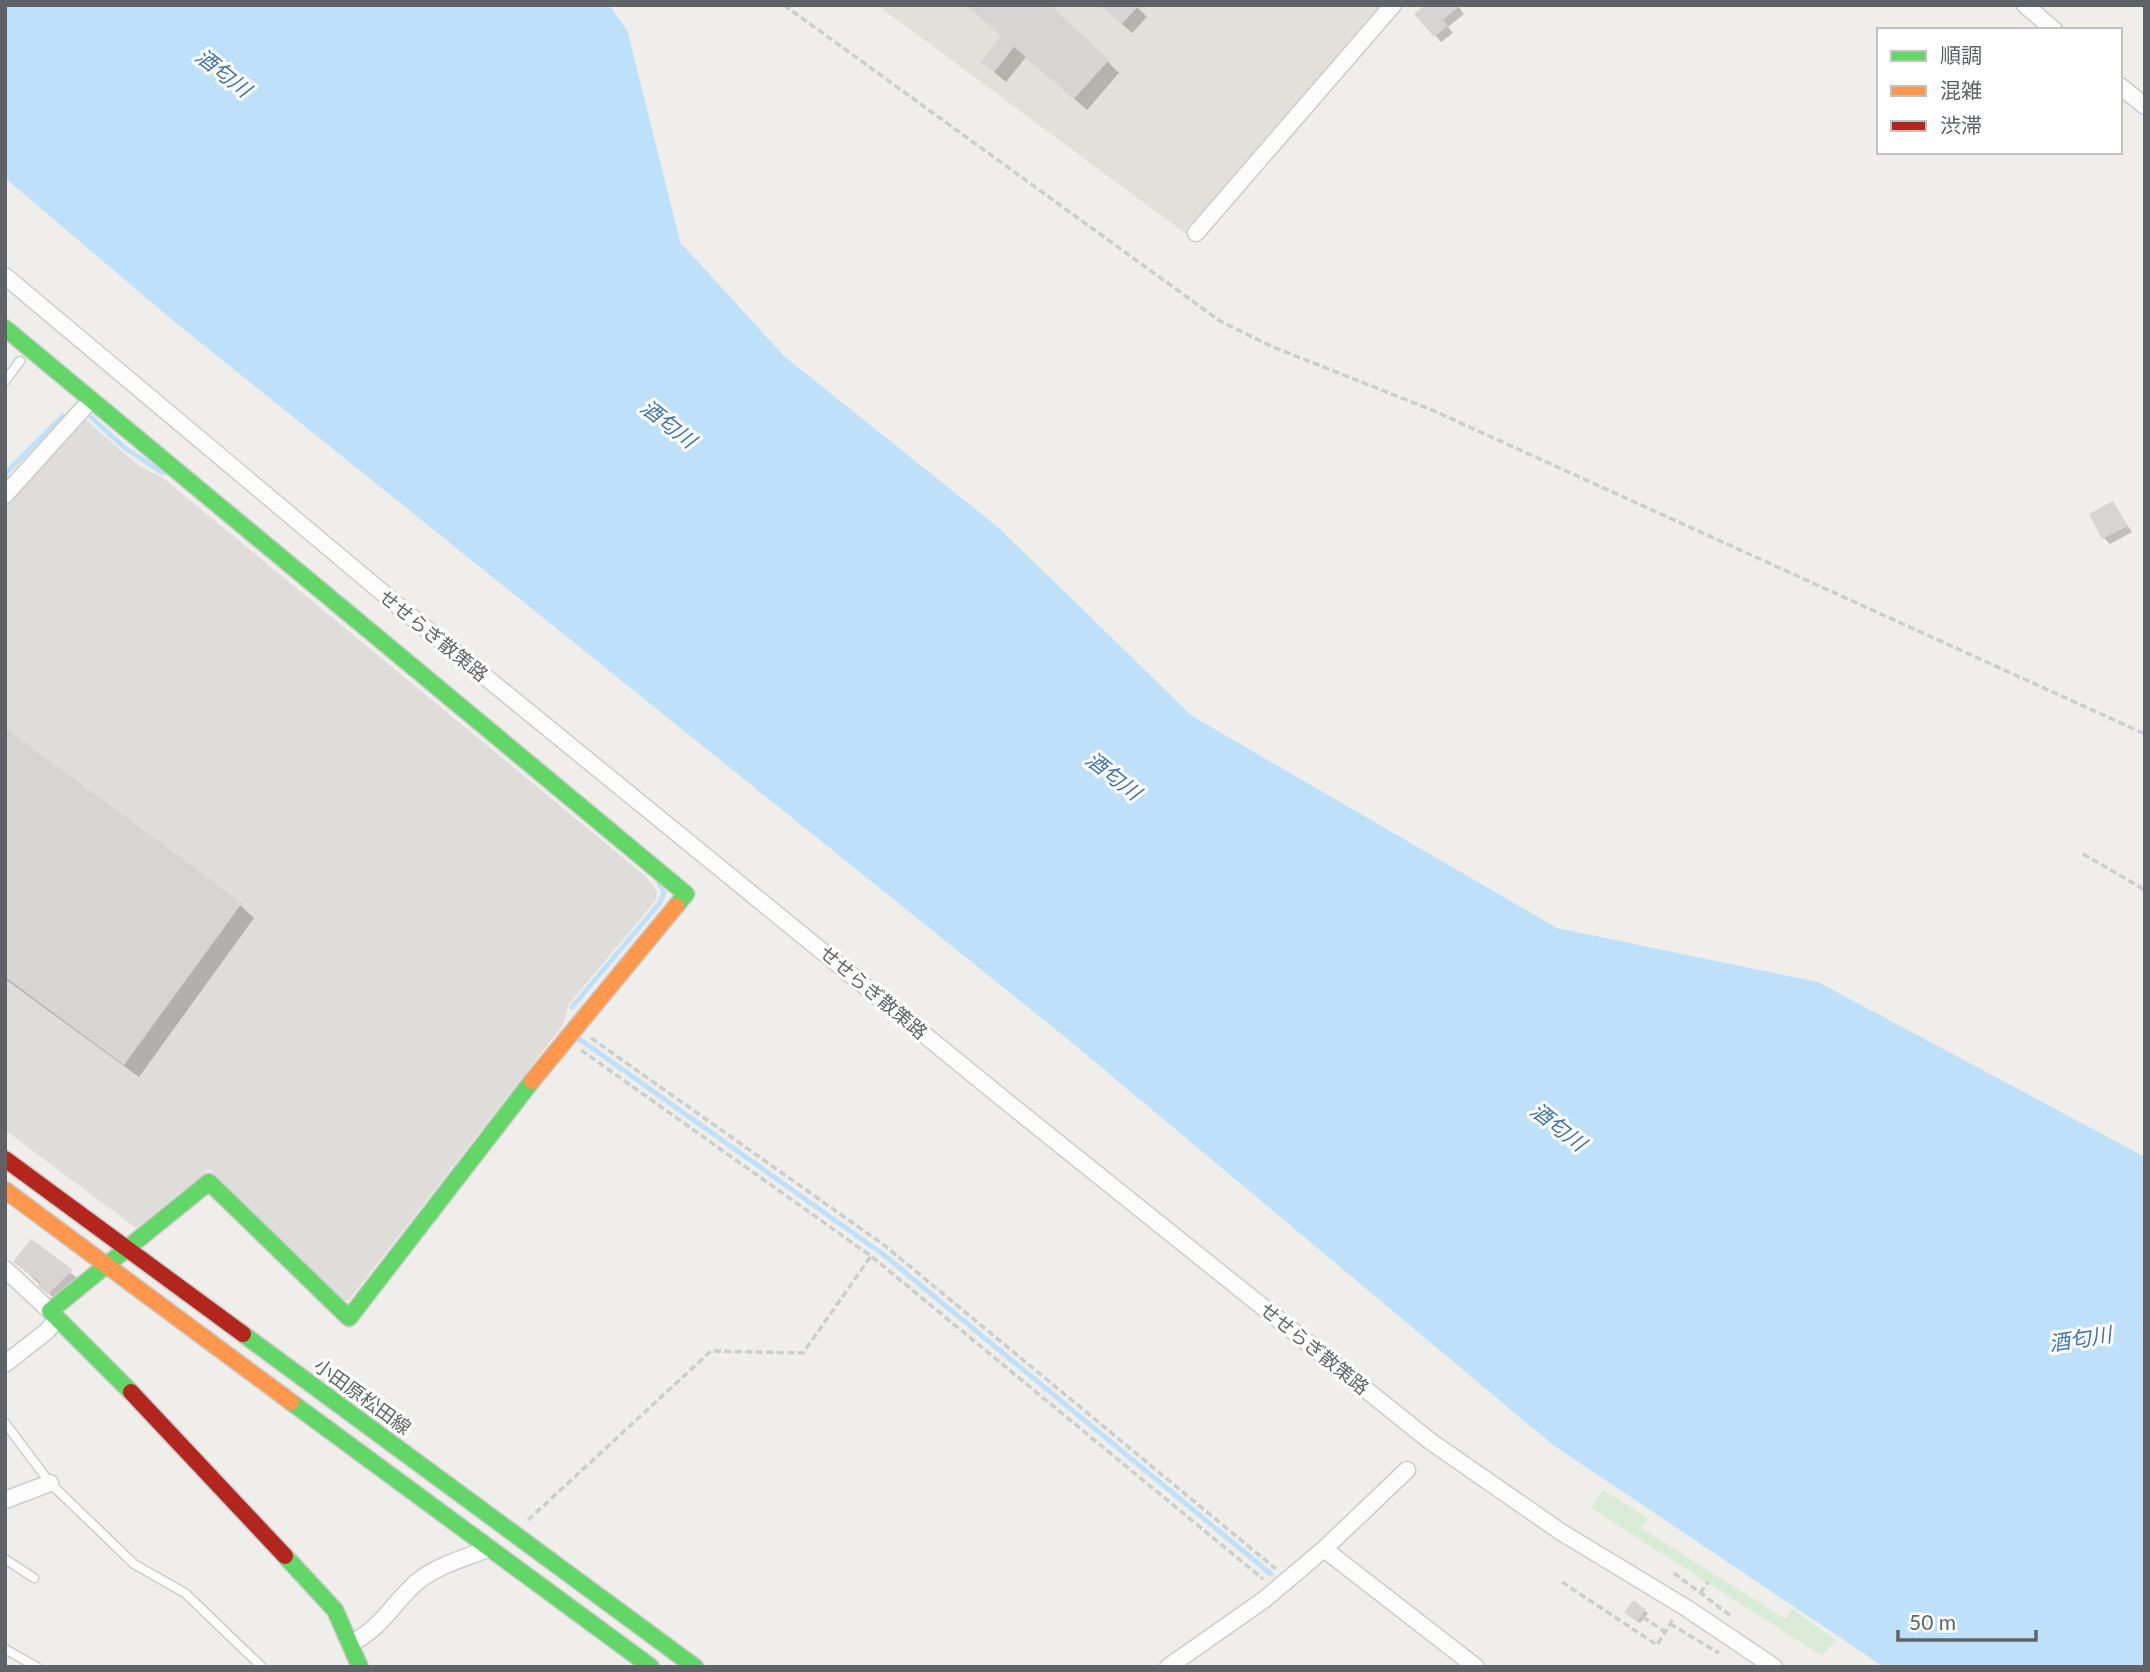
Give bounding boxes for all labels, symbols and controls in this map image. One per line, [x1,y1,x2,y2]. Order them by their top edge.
legend [1877,28,2122,154]
text: 順調 [1940,42,1982,67]
water label: 酒匂川 [191,43,258,102]
text: 混雑 [1940,77,1982,102]
text: 渋滞 [1940,112,1982,137]
water label: 酒匂川 [636,394,703,453]
street label: せせらぎ散策路 [375,584,493,686]
water label: 酒匂川 [1081,746,1148,805]
street label: せせらぎ散策路 [816,940,932,1044]
water label: 酒匂川 [1526,1097,1593,1156]
street label: せせらぎ散策路 [1256,1297,1374,1399]
water label: 酒匂川 [2047,1320,2115,1355]
street label: 小田原松田線 [310,1353,416,1439]
scale bar [1898,1598,2036,1642]
text: 50 m [1909,1609,1956,1634]

